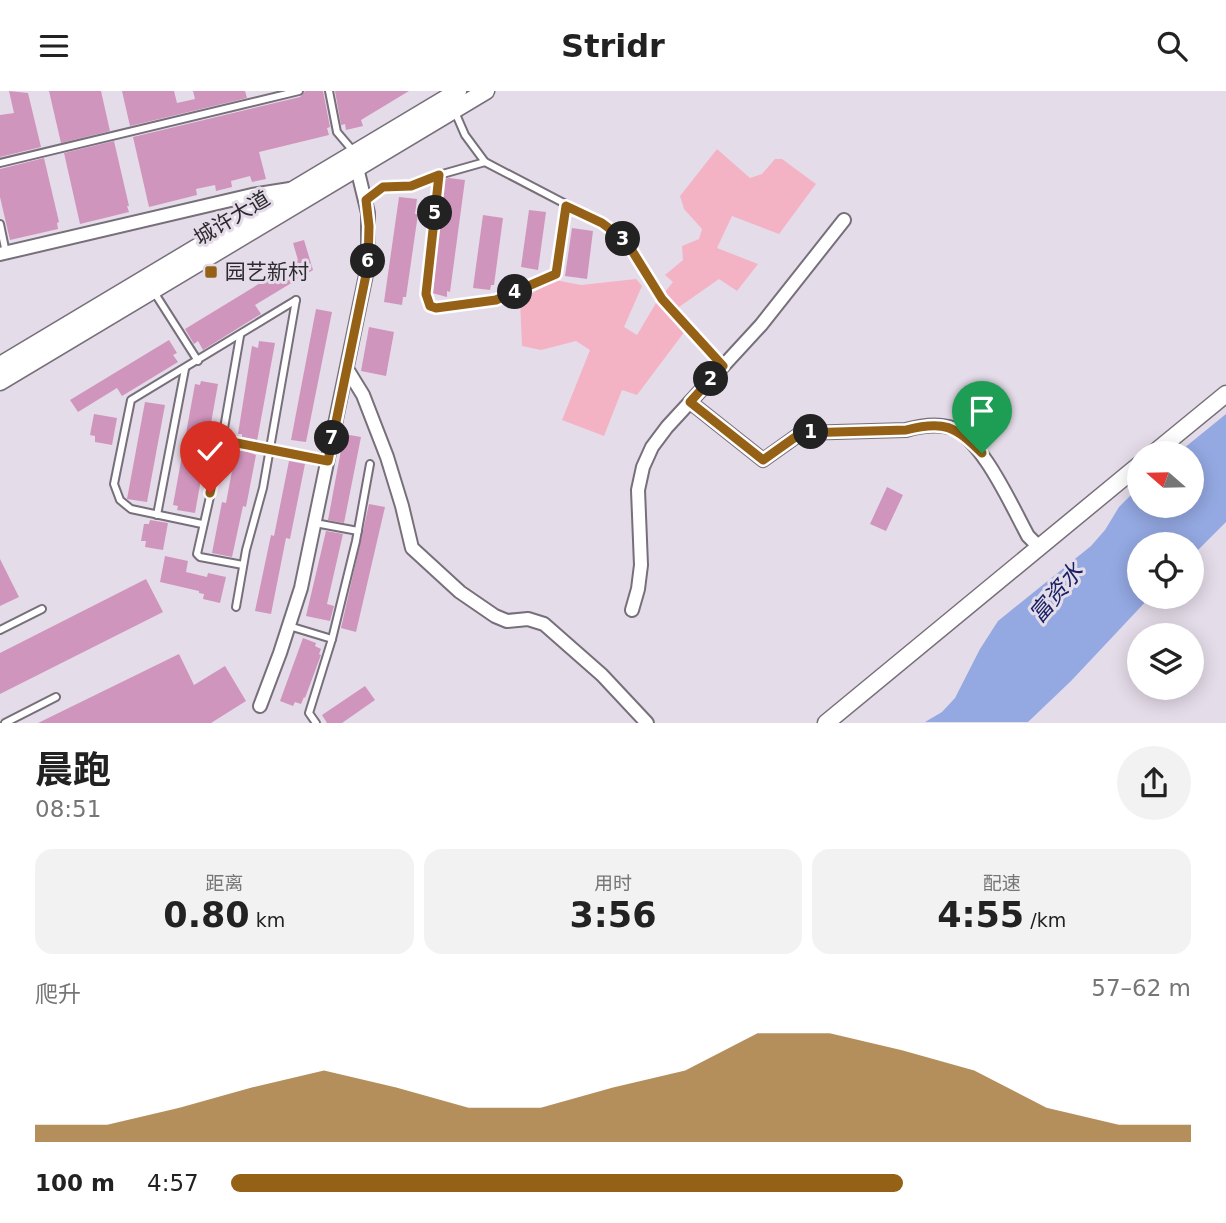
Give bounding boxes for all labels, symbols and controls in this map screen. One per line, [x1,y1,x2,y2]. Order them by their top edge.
icon: menu [35,27,73,65]
text: Stridr [561,27,665,65]
icon: search [1153,27,1191,65]
street label: 城许大道 [190,186,274,250]
pin: 5 [418,195,452,231]
text: 5 [428,201,441,223]
pin: 3 [606,221,640,257]
text: 3 [616,227,629,249]
pin: 6 [350,243,386,279]
text: 6 [361,249,374,271]
place label: 园艺新村 [225,260,309,284]
marker: 园艺新村 [203,264,219,280]
pin: 4 [498,275,532,309]
text: 4 [508,280,521,302]
pin: 2 [694,361,728,397]
text: 2 [704,367,717,389]
pin [952,381,1012,453]
icon: arrive [963,392,1001,430]
pin: 1 [794,415,828,449]
text: 1 [804,420,817,442]
pin [180,421,240,493]
pin: 7 [314,421,350,455]
text: 7 [325,426,338,448]
icon: check [191,432,229,470]
north arrow [1127,441,1204,518]
map controls [1127,441,1204,700]
button: locate [1127,532,1204,609]
water label: 富资水 [1024,557,1089,628]
button: layers [1127,623,1204,700]
button: share [1117,746,1191,820]
text: 晨跑 [35,748,111,792]
text: 08:51 [35,796,101,822]
text: 距离 [205,872,243,894]
text: 用时 [594,872,632,894]
text: 配速 [983,872,1021,894]
text: 0.80 [163,895,250,935]
text: 3:56 [569,895,657,935]
text: 4:55 [937,895,1024,935]
text: km [250,909,285,931]
text: /km [1024,909,1066,931]
text: 57–62 m [1091,975,1191,1001]
text: 爬升 [35,981,81,1007]
text: 100 m [35,1170,115,1196]
text: 4:57 [147,1170,199,1196]

